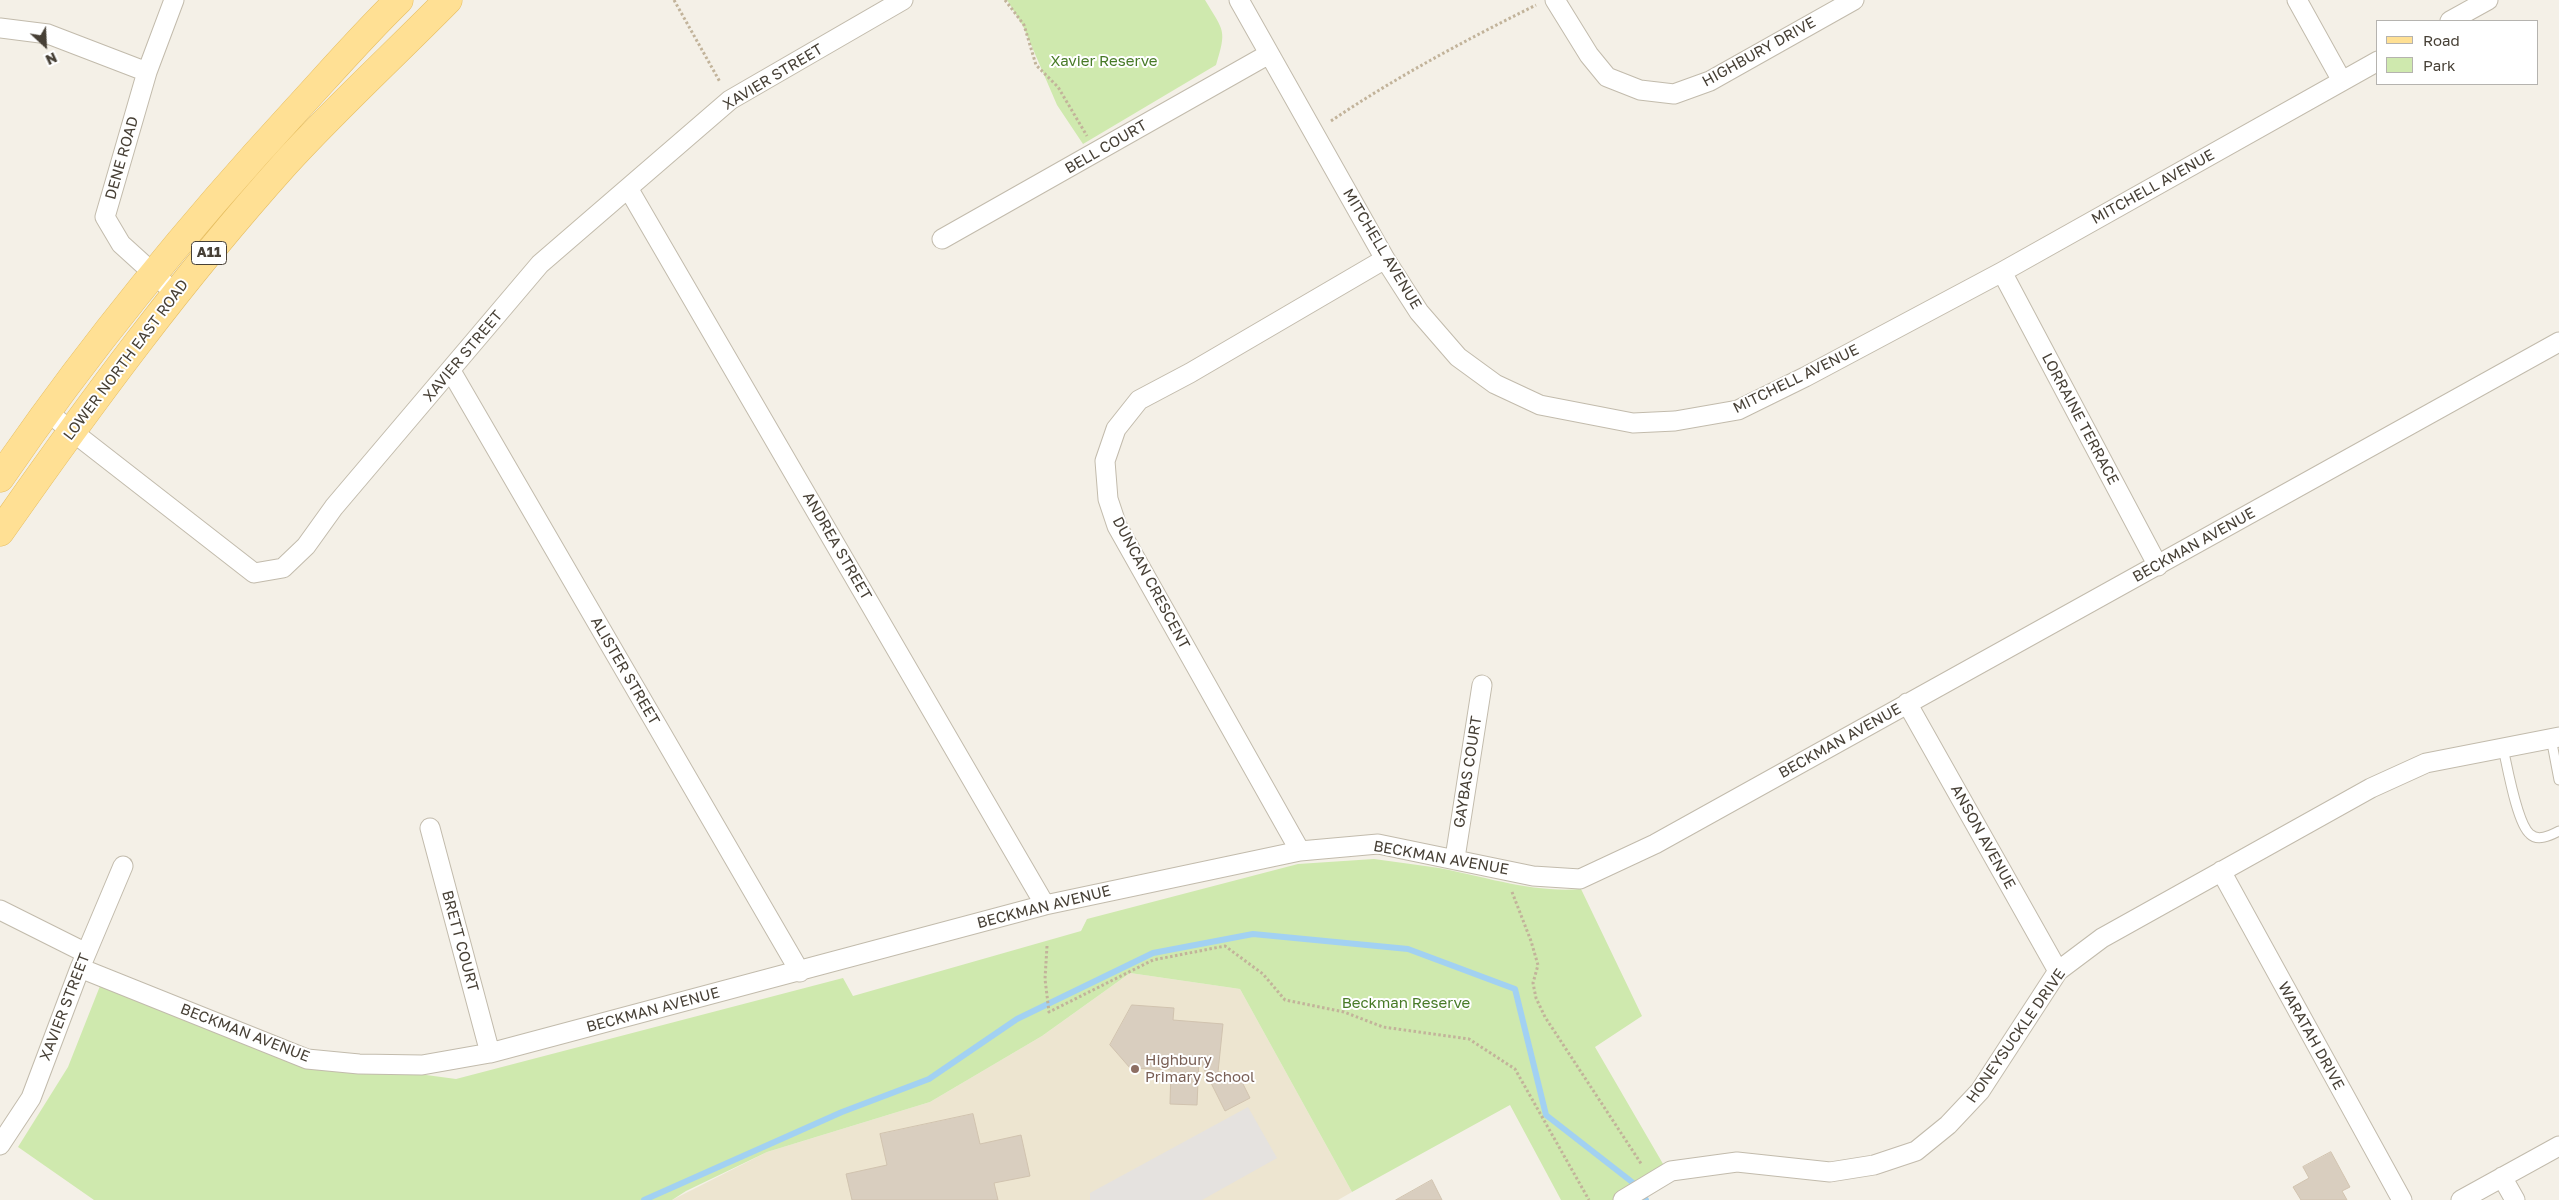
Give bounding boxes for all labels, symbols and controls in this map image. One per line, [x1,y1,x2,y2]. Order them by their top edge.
street label: HIGHBURY DRIVE [1699,13,1819,91]
north arrow [20,20,70,70]
legend [2376,20,2539,85]
text: Road [2423,31,2460,49]
street label: XAVIER STREET [720,40,826,114]
text: N [43,49,60,69]
park label: Xavier Reserve [1050,52,1158,70]
text: Park [2423,56,2455,74]
street label: DENE ROAD [102,114,142,202]
street label: BELL COURT [1062,116,1150,178]
street label: MITCHELL AVENUE [2088,146,2218,228]
street label: MITCHELL AVENUE [1339,185,1425,313]
road number: A11 [192,242,226,264]
street label: LOWER NORTH EAST ROAD [60,276,192,444]
street label: XAVIER STREET [420,307,506,405]
street label: MITCHELL AVENUE [1730,341,1862,417]
street label: LORRAINE TERRACE [2038,350,2122,488]
street label: ANDREA STREET [799,489,875,603]
street label: BECKMAN AVENUE [2130,504,2258,586]
street label: DUNCAN CRESCENT [1109,514,1193,652]
street label: ALISTER STREET [587,614,663,728]
street label: BECKMAN AVENUE [1776,700,1904,782]
street label: GAYBAS COURT [1450,715,1486,829]
street label: ANSON AVENUE [1947,782,2019,892]
street label: BECKMAN AVENUE [1372,837,1510,879]
street label: BECKMAN AVENUE [975,882,1113,932]
street label: BRETT COURT [438,888,482,994]
street label: XAVIER STREET [36,951,94,1063]
street label: HONEYSUCKLE DRIVE [1963,965,2069,1107]
street label: WARATAH DRIVE [2274,979,2348,1093]
street label: BECKMAN AVENUE [584,984,722,1036]
park label: Beckman Reserve [1342,994,1470,1012]
street label: BECKMAN AVENUE [178,1000,312,1066]
place label: Highbury Primary School [1145,1051,1255,1086]
marker: Highbury Primary School [1129,1063,1141,1075]

